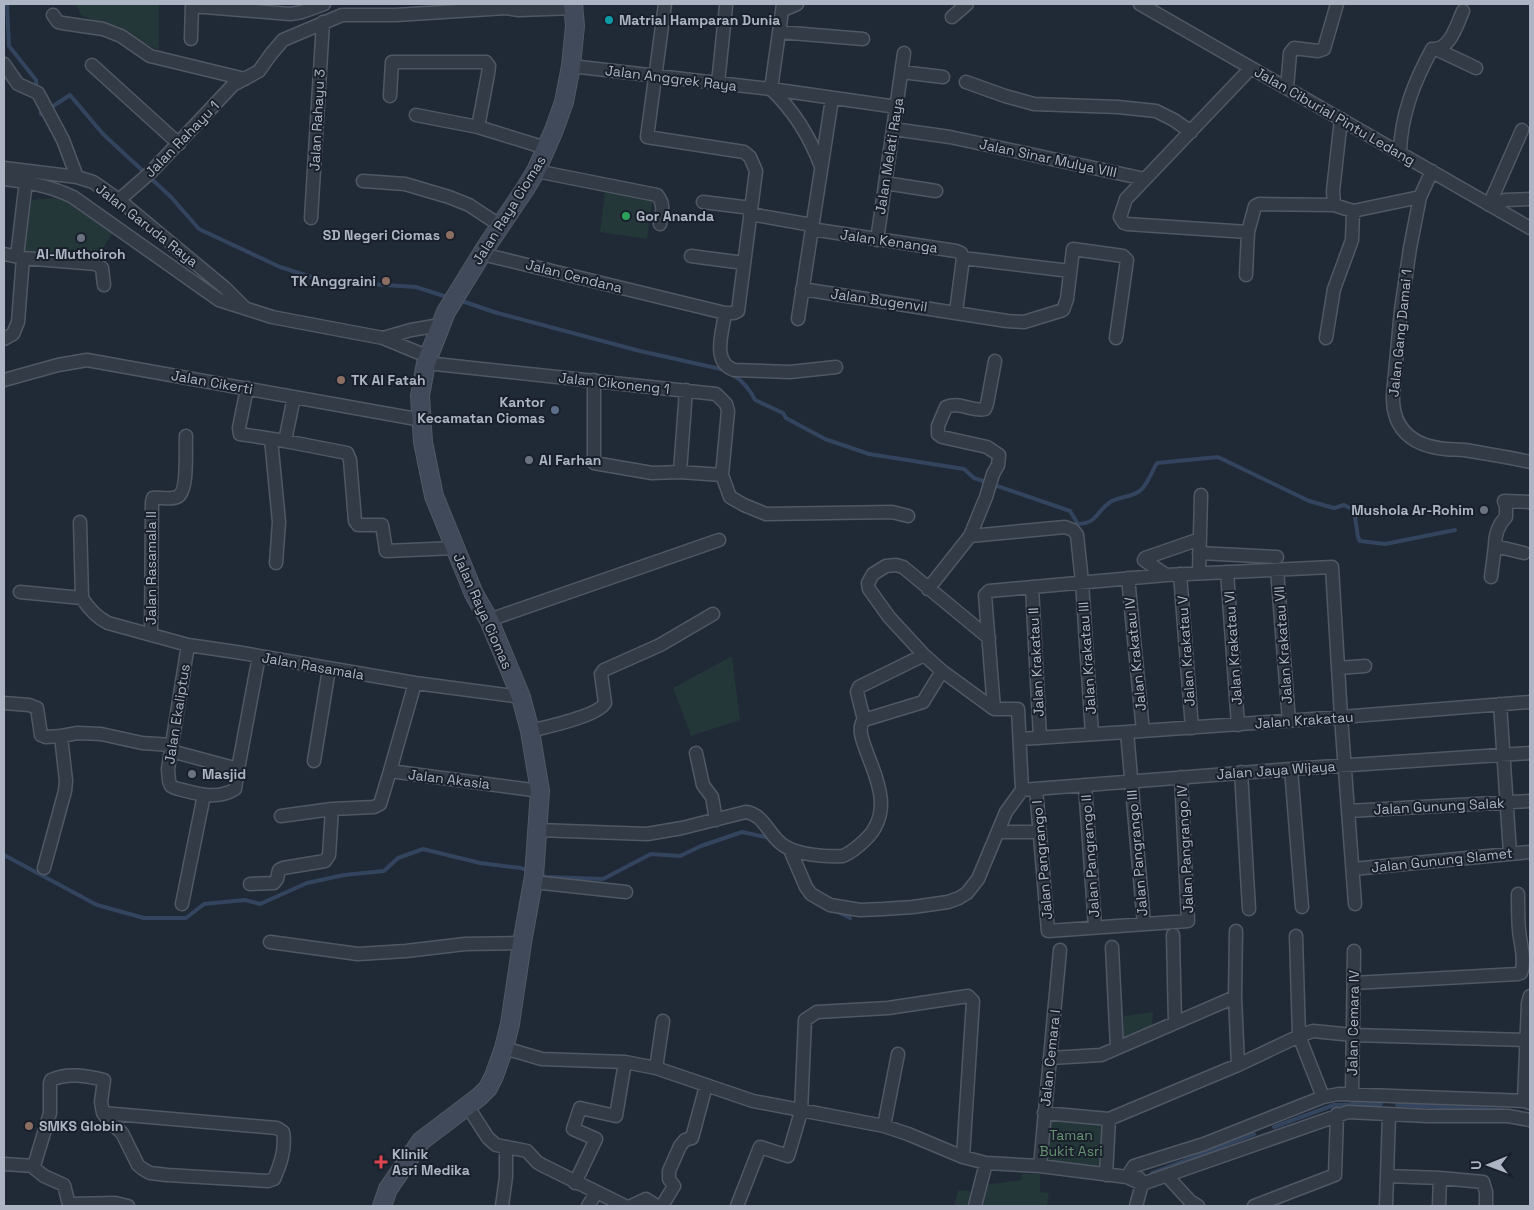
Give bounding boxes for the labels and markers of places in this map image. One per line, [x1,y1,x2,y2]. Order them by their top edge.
place label: Matrial Hamparan Dunia [619,11,780,29]
marker: Matrial Hamparan Dunia [603,14,615,26]
place label: Gor Ananda [636,207,714,225]
marker: Gor Ananda [620,210,632,222]
place label: SD Negeri Ciomas [323,226,440,244]
marker: SD Negeri Ciomas [444,229,456,241]
marker: Al-Muthoiroh [75,232,87,244]
place label: Al-Muthoiroh [36,245,126,263]
place label: TK Anggraini [291,272,376,290]
marker: TK Anggraini [380,275,392,287]
place label: TK Al Fatah [351,371,426,389]
marker: TK Al Fatah [335,374,347,386]
place label: Kantor Kecamatan Ciomas [417,393,545,427]
marker: Kantor Kecamatan Ciomas [549,404,561,416]
place label: Al Farhan [539,451,602,469]
marker: Al Farhan [523,454,535,466]
place label: Mushola Ar-Rohim [1351,501,1474,519]
marker: Mushola Ar-Rohim [1478,504,1490,516]
place label: Masjid [202,765,246,783]
marker: Masjid [186,768,198,780]
place label: SMKS Globin [39,1117,123,1135]
marker: SMKS Globin [23,1120,35,1132]
place label: Klinik Asri Medika [392,1145,470,1179]
marker: Klinik Asri Medika [374,1155,388,1169]

